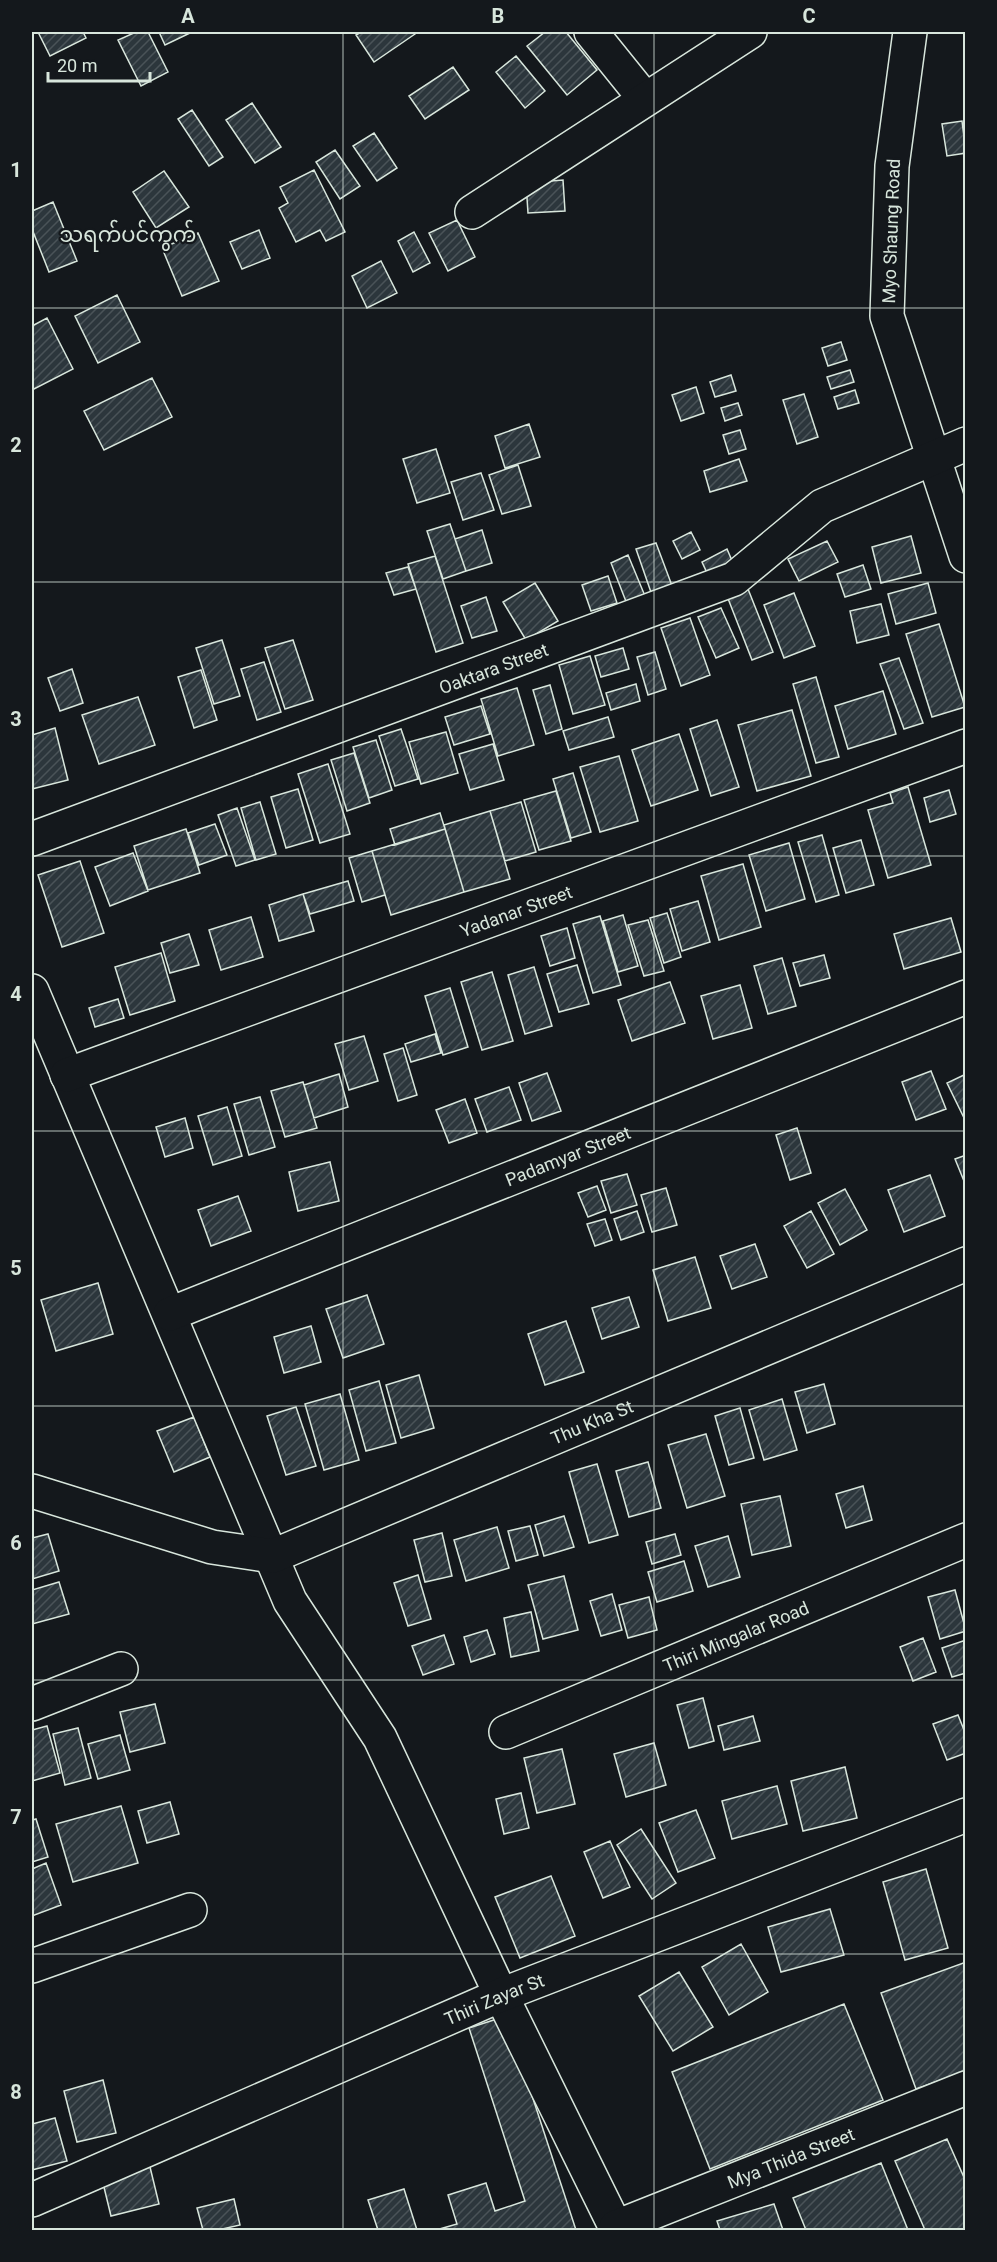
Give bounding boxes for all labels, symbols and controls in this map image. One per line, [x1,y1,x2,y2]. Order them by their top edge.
text: A [181,4,195,28]
text: B [492,4,504,28]
text: C [802,4,816,28]
scale bar [48,45,150,83]
text: 20 m [57,55,97,76]
text: 1 [10,158,22,182]
street label: Myo Shaung Road [878,158,904,304]
district label: သရက်ပင်ကွက် [60,219,196,252]
text: 2 [10,433,22,457]
street label: Oaktara Street [436,638,551,698]
text: 3 [10,707,22,731]
street label: Yadanar Street [457,881,575,941]
text: 4 [10,982,22,1006]
street label: Padamyar Street [502,1121,633,1190]
text: 5 [10,1256,22,1280]
street label: Thu Kha St [547,1395,636,1448]
text: 6 [10,1531,22,1555]
street label: Thiri Mingalar Road [660,1596,812,1676]
text: 7 [10,1805,22,1829]
street label: Thiri Zayar St [441,1969,547,2029]
text: 8 [10,2080,22,2104]
street label: Mya Thida Street [724,2123,857,2192]

